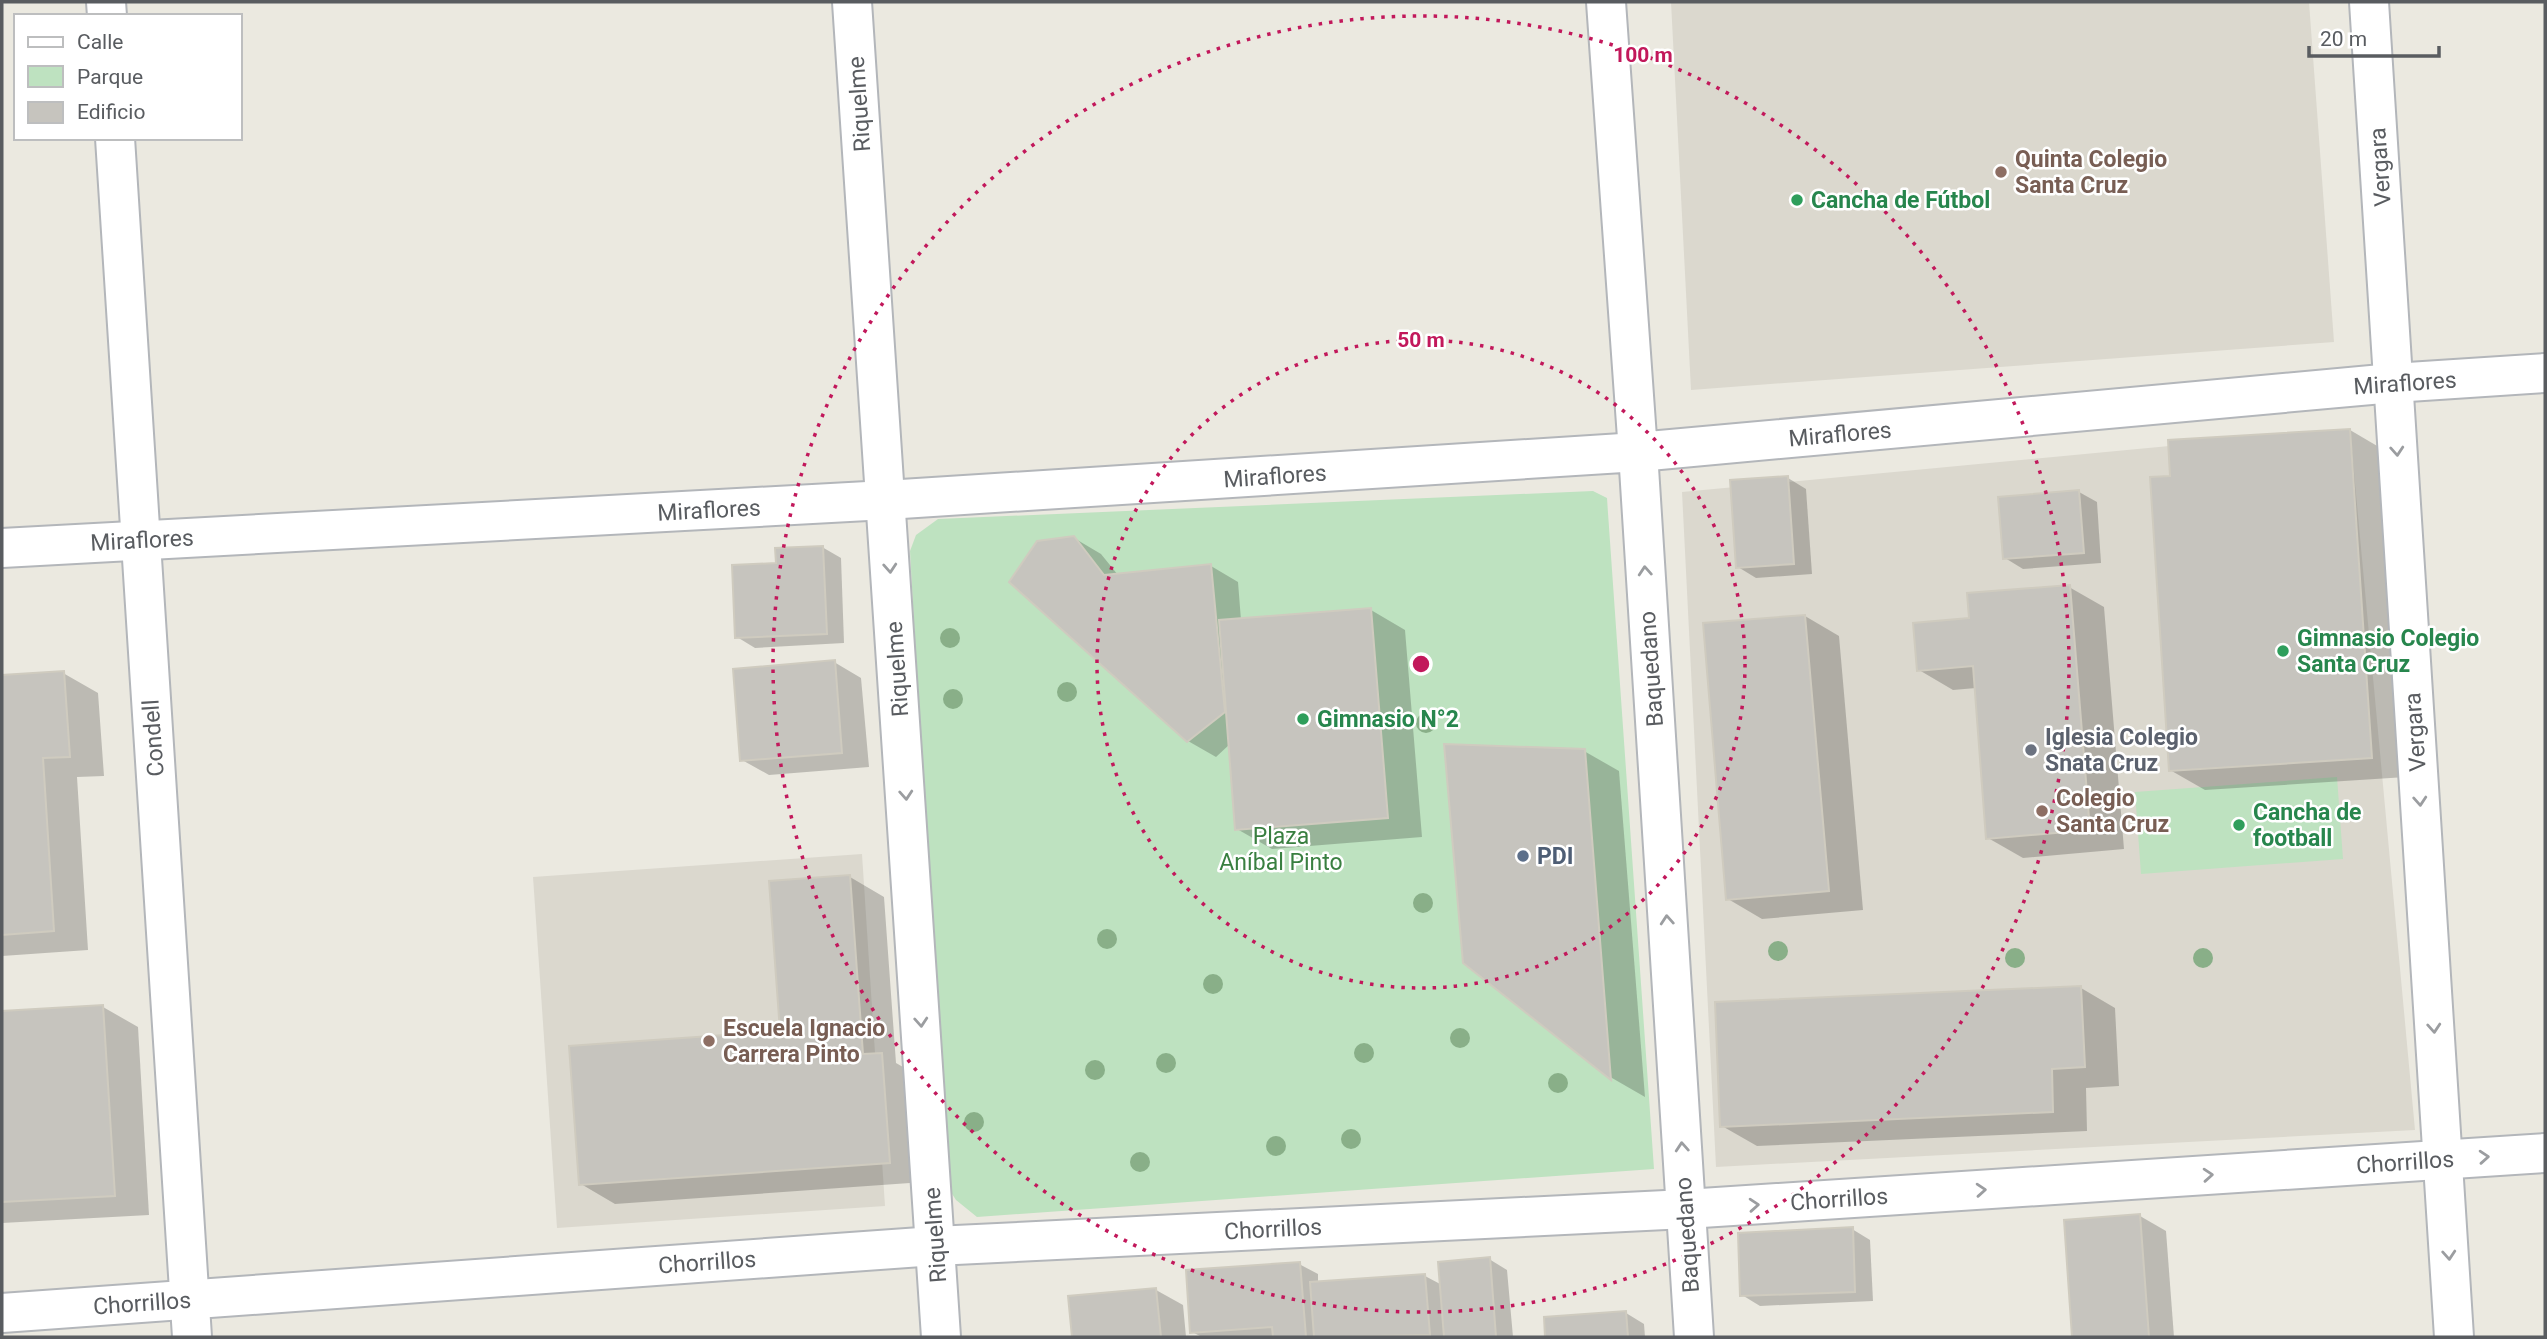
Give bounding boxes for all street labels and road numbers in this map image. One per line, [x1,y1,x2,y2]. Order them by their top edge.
street label: Riquelme [843,55,876,153]
street label: Vergara [2364,127,2397,207]
street label: Miraflores [2353,366,2458,401]
street label: Miraflores [1787,417,1893,452]
street label: Miraflores [1223,459,1328,494]
street label: Miraflores [657,494,761,527]
street label: Miraflores [90,524,194,557]
street label: Baquedano [1634,610,1669,728]
street label: Riquelme [881,620,914,718]
street label: Vergara [2399,692,2432,772]
street label: Condell [137,699,170,777]
street label: Chorrillos [2355,1146,2455,1179]
street label: Baquedano [1670,1176,1705,1294]
street label: Chorrillos [1789,1183,1889,1216]
street label: Riquelme [919,1186,952,1284]
street label: Chorrillos [1223,1213,1323,1246]
street label: Chorrillos [657,1246,757,1279]
street label: Chorrillos [92,1287,192,1320]

